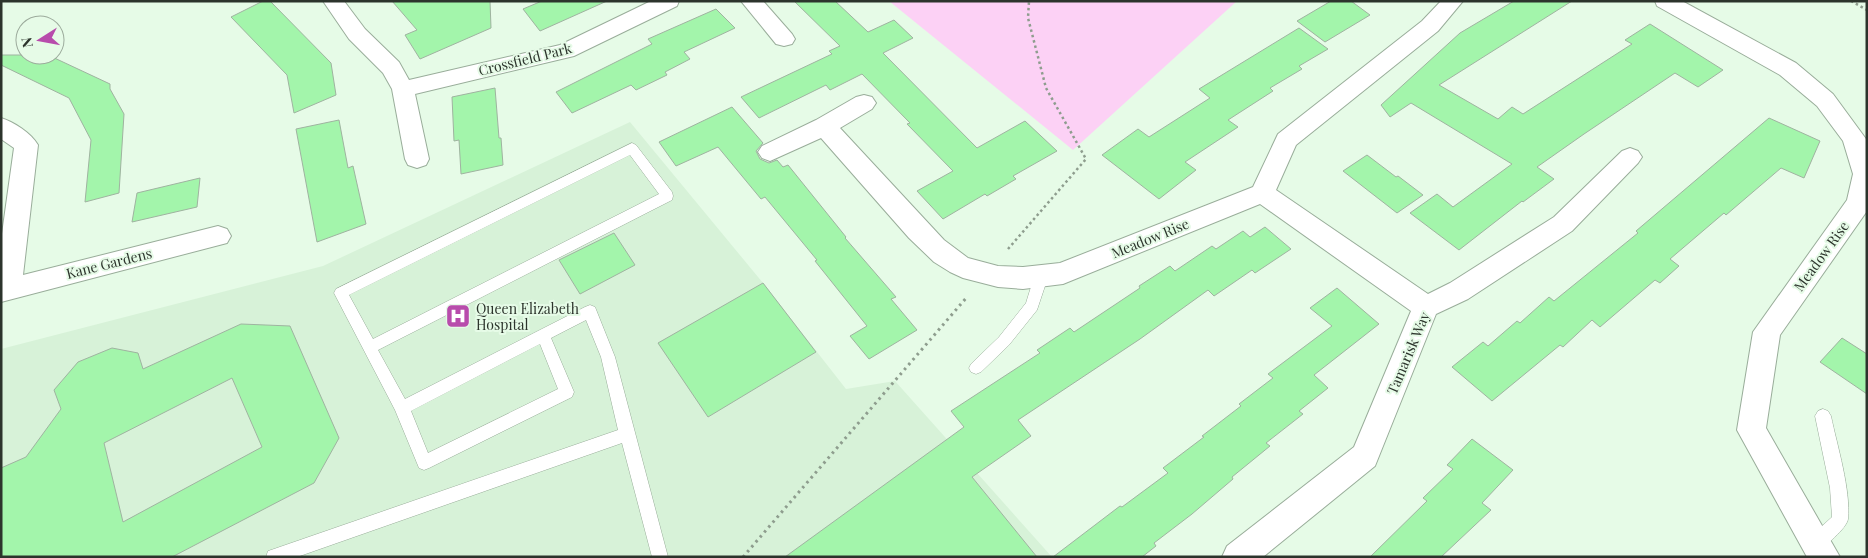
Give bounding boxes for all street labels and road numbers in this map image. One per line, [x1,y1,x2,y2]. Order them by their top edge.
street label: Crossfield Park [476,38,574,80]
street label: Meadow Rise [1108,214,1192,262]
street label: Meadow Rise [1789,217,1853,295]
street label: Kane Gardens [64,243,154,283]
street label: Tamarisk Way [1382,309,1434,397]

